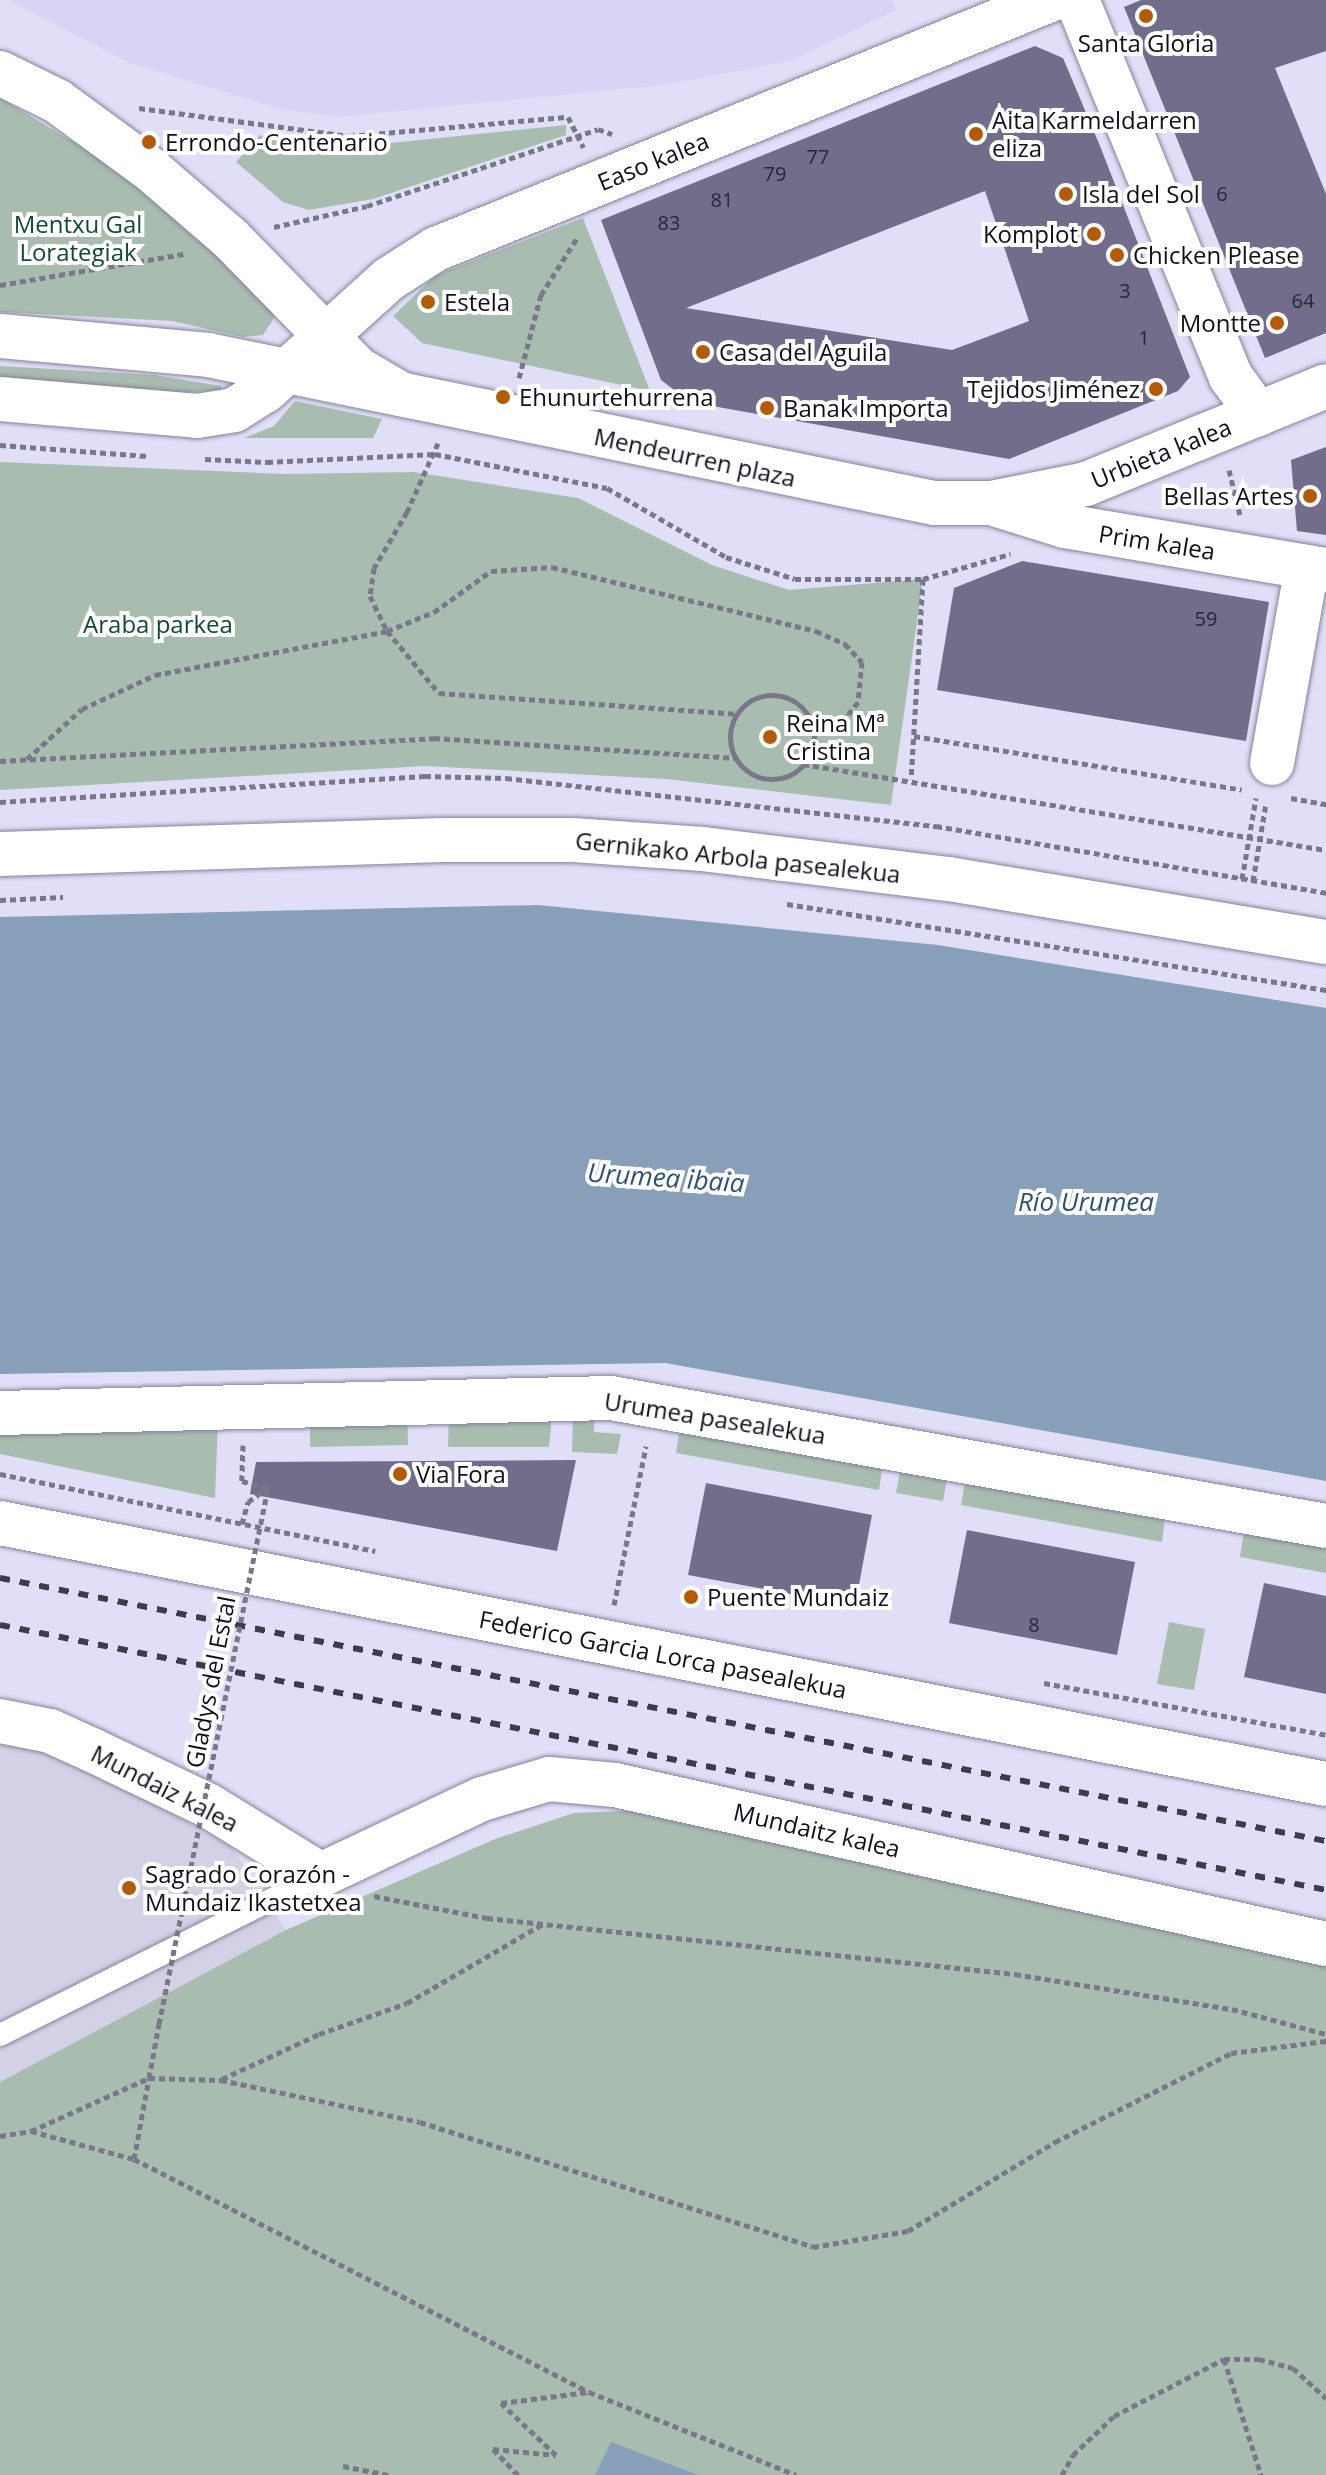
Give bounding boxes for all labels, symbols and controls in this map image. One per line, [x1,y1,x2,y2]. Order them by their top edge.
marker: Santa Gloria [1137,7,1155,25]
place label: Santa Gloria [1078,29,1214,57]
place label: Aita Karmeldarren eliza [992,106,1197,162]
marker: Aita Karmeldarren eliza [967,125,985,143]
street label: Easo kalea [593,126,713,196]
place label: Errondo-Centenario [165,128,388,156]
marker: Errondo-Centenario [140,133,158,151]
house number: 77 [807,144,829,168]
house number: 79 [764,161,786,185]
place label: Isla del Sol [1082,180,1200,208]
house number: 6 [1216,181,1228,205]
marker: Isla del Sol [1057,185,1075,203]
house number: 81 [711,187,733,211]
park label: Mentxu Gal Lorategiak [14,210,142,266]
house number: 83 [658,210,680,234]
place label: Komplot [983,220,1078,248]
marker: Komplot [1085,225,1103,243]
place label: Chicken Please [1133,241,1300,269]
marker: Chicken Please [1108,246,1126,264]
house number: 3 [1119,278,1131,302]
place label: Estela [444,288,510,316]
house number: 64 [1292,288,1314,312]
marker: Estela [419,293,437,311]
place label: Montte [1180,309,1261,337]
marker: Montte [1268,314,1286,332]
house number: 1 [1138,325,1150,349]
place label: Casa del Aguila [719,338,887,366]
marker: Casa del Aguila [694,343,712,361]
place label: Tejidos Jiménez [967,375,1140,403]
marker: Tejidos Jiménez [1147,380,1165,398]
place label: Ehunurtehurrena [519,383,714,411]
marker: Ehunurtehurrena [494,388,512,406]
place label: Banak Importa [783,394,948,422]
marker: Banak Importa [758,399,776,417]
street label: Urbieta kalea [1087,412,1235,494]
street label: Mendeurren plaza [592,422,798,492]
place label: Bellas Artes [1163,482,1294,510]
marker: Bellas Artes [1301,487,1319,505]
street label: Prim kalea [1097,519,1217,565]
house number: 59 [1195,606,1217,630]
park label: Araba parkea [83,610,233,638]
place label: Reina Mª Cristina [786,709,885,765]
marker: Reina Mª Cristina [761,728,779,746]
street label: Gernikako Arbola pasealekua [574,826,902,888]
water label: Urumea ibaia [586,1157,746,1199]
water label: Río Urumea [1018,1186,1154,1218]
street label: Urumea pasealekua [602,1386,828,1450]
place label: Via Fora [416,1460,506,1488]
marker: Via Fora [391,1465,409,1483]
place label: Puente Mundaiz [707,1583,889,1611]
marker: Puente Mundaiz [682,1588,700,1606]
street label: Gladys del Estal [179,1594,241,1770]
street label: Federico Garcia Lorca pasealekua [477,1604,849,1704]
house number: 8 [1028,1612,1040,1636]
street label: Mundaiz kalea [87,1739,243,1837]
street label: Mundaitz kalea [731,1797,903,1863]
place label: Sagrado Corazón - Mundaiz Ikastetxea [145,1860,362,1916]
marker: Sagrado Corazón - Mundaiz Ikastetxea [120,1879,138,1897]

